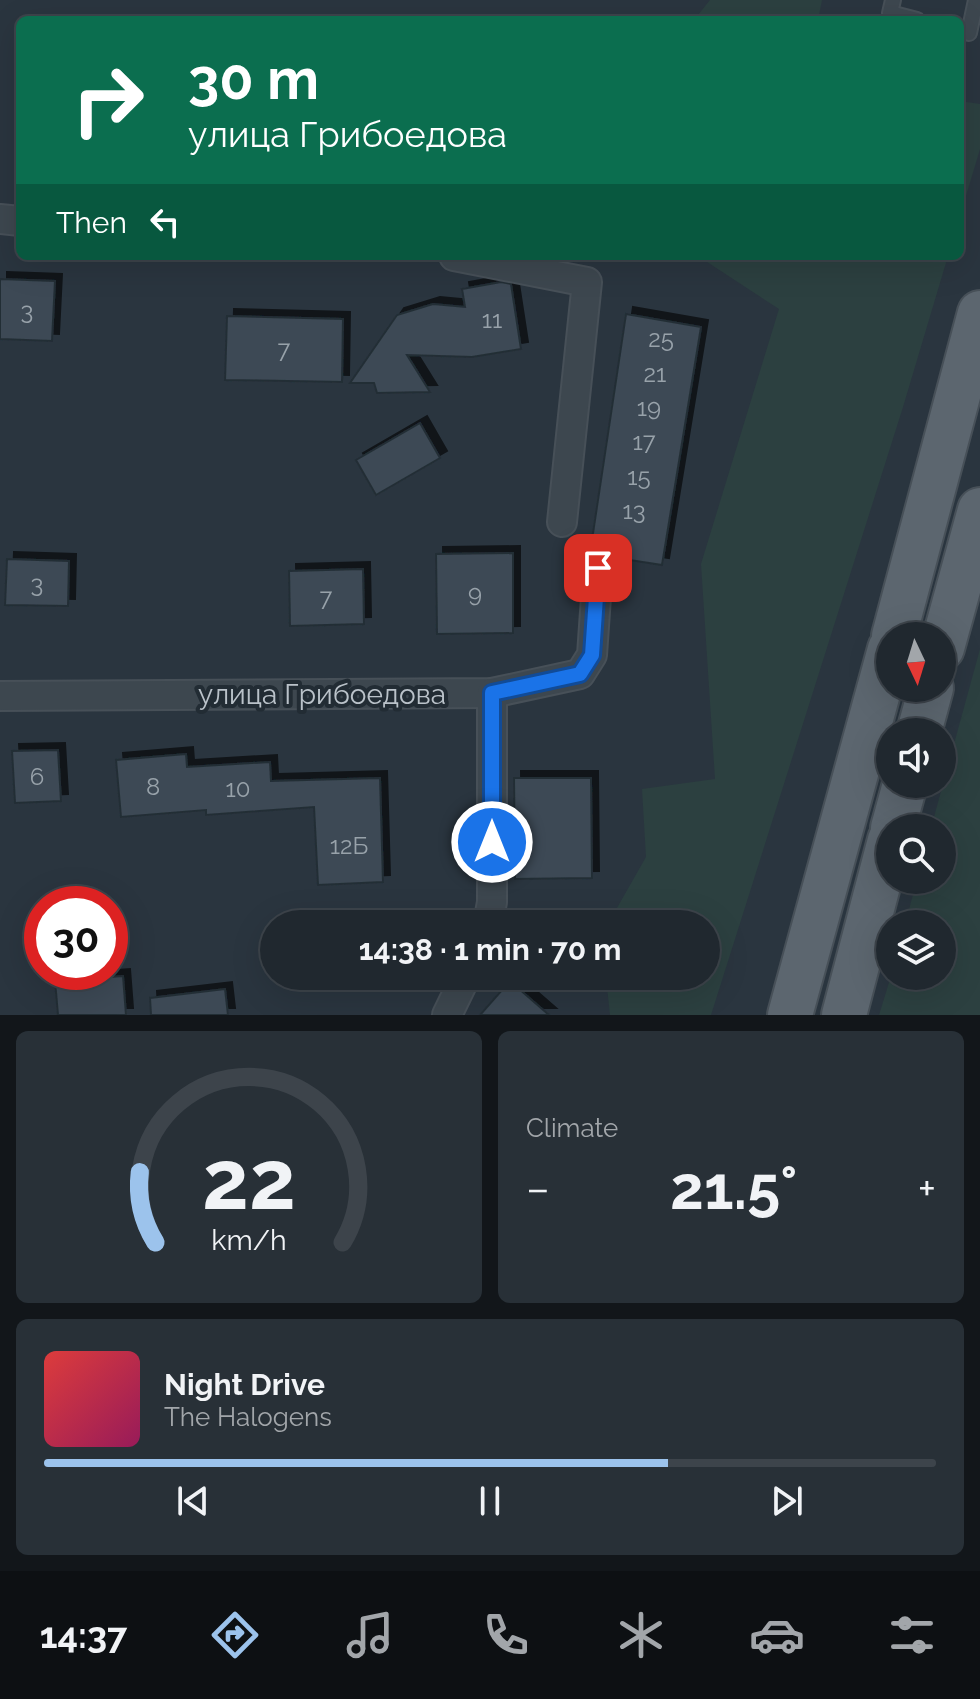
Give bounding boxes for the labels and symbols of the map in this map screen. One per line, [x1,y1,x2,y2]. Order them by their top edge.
house number: 3 [21,296,33,325]
house number: 11 [482,305,502,334]
house number: 25 [648,324,674,353]
house number: 7 [278,335,291,364]
house number: 21 [644,359,666,388]
house number: 19 [637,393,661,422]
house number: 17 [633,427,656,456]
house number: 15 [627,462,651,491]
house number: 13 [622,496,646,525]
pin [564,534,632,602]
house number: 3 [31,569,43,598]
house number: 9 [468,579,482,608]
house number: 7 [320,583,333,612]
north arrow [876,622,956,702]
street label: улица Грибоедова [198,678,446,711]
house number: 6 [30,762,44,791]
house number: 8 [146,772,160,801]
house number: 10 [226,774,250,803]
position arrow [450,800,534,884]
house number: 12Б [330,831,368,860]
speed limit sign: 30 [24,886,128,990]

